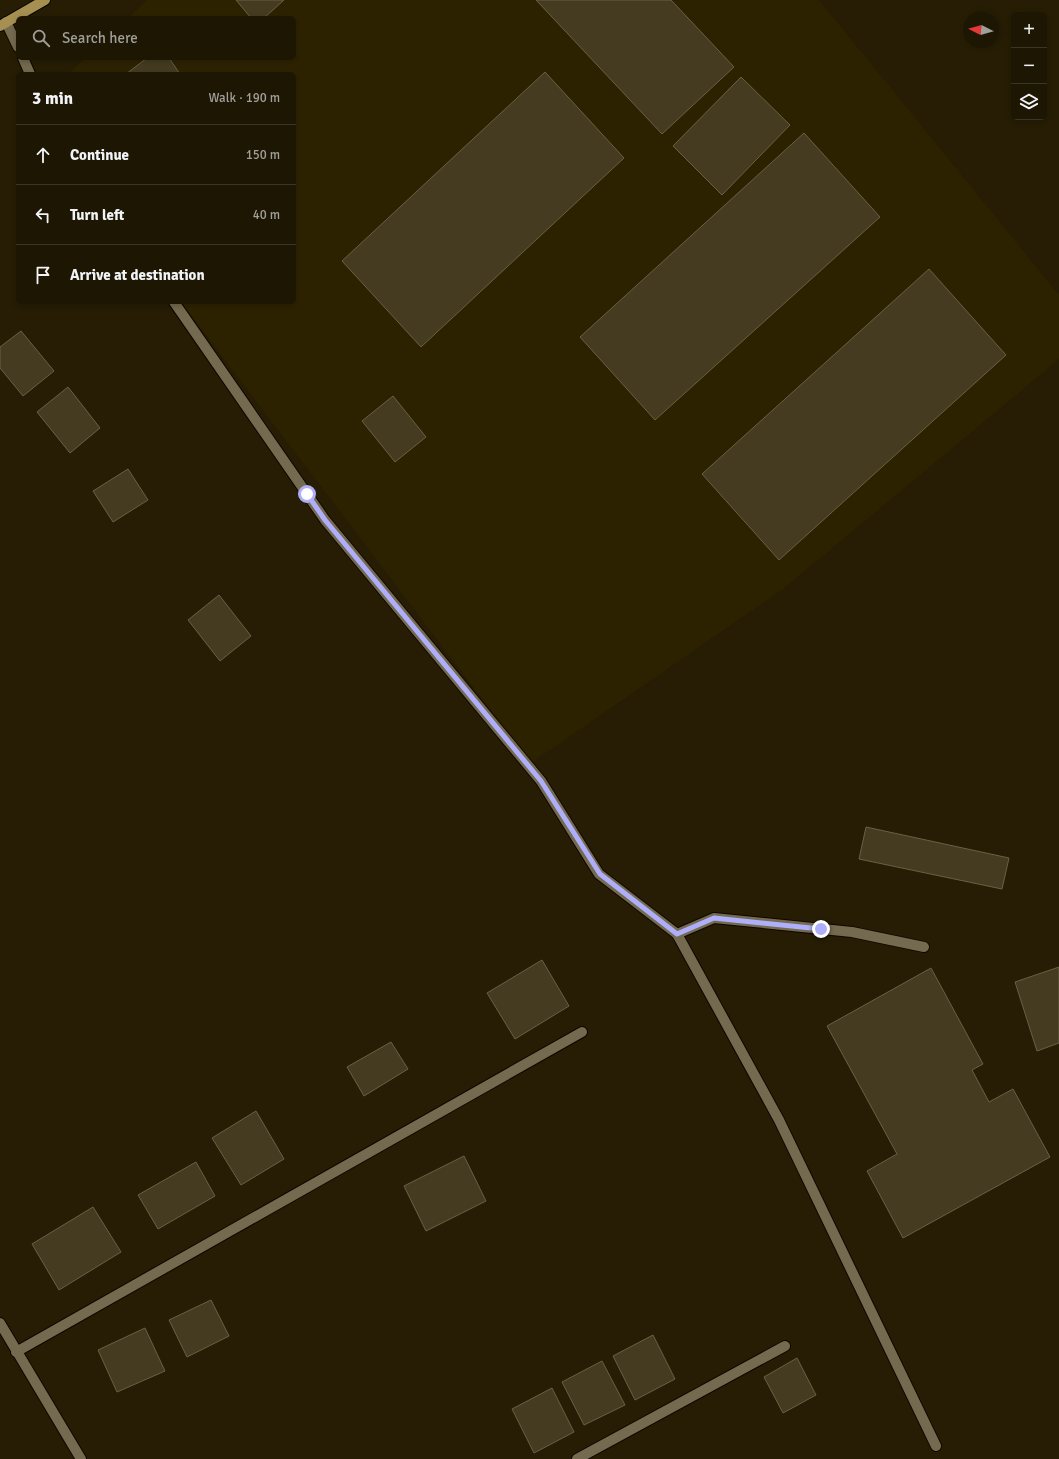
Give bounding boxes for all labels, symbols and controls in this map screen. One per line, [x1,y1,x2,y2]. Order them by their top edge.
north arrow [963,12,999,48]
map controls [1011,12,1047,120]
button: + [1011,12,1047,48]
search box [16,16,296,60]
icon: search [30,27,52,49]
text: Search here [62,29,138,47]
button: − [1011,48,1047,84]
button: layers [1011,84,1047,120]
text: 3 min [32,88,73,109]
text: Walk · 190 m [209,90,280,106]
icon: ahead [32,144,54,166]
text: Continue [70,146,129,164]
text: 150 m [246,147,280,163]
icon: left [32,204,54,226]
text: Turn left [70,206,124,224]
text: 40 m [253,207,280,223]
icon: arrive [32,264,54,286]
text: Arrive at destination [70,266,205,284]
route start [298,485,316,503]
route end [812,920,830,938]

